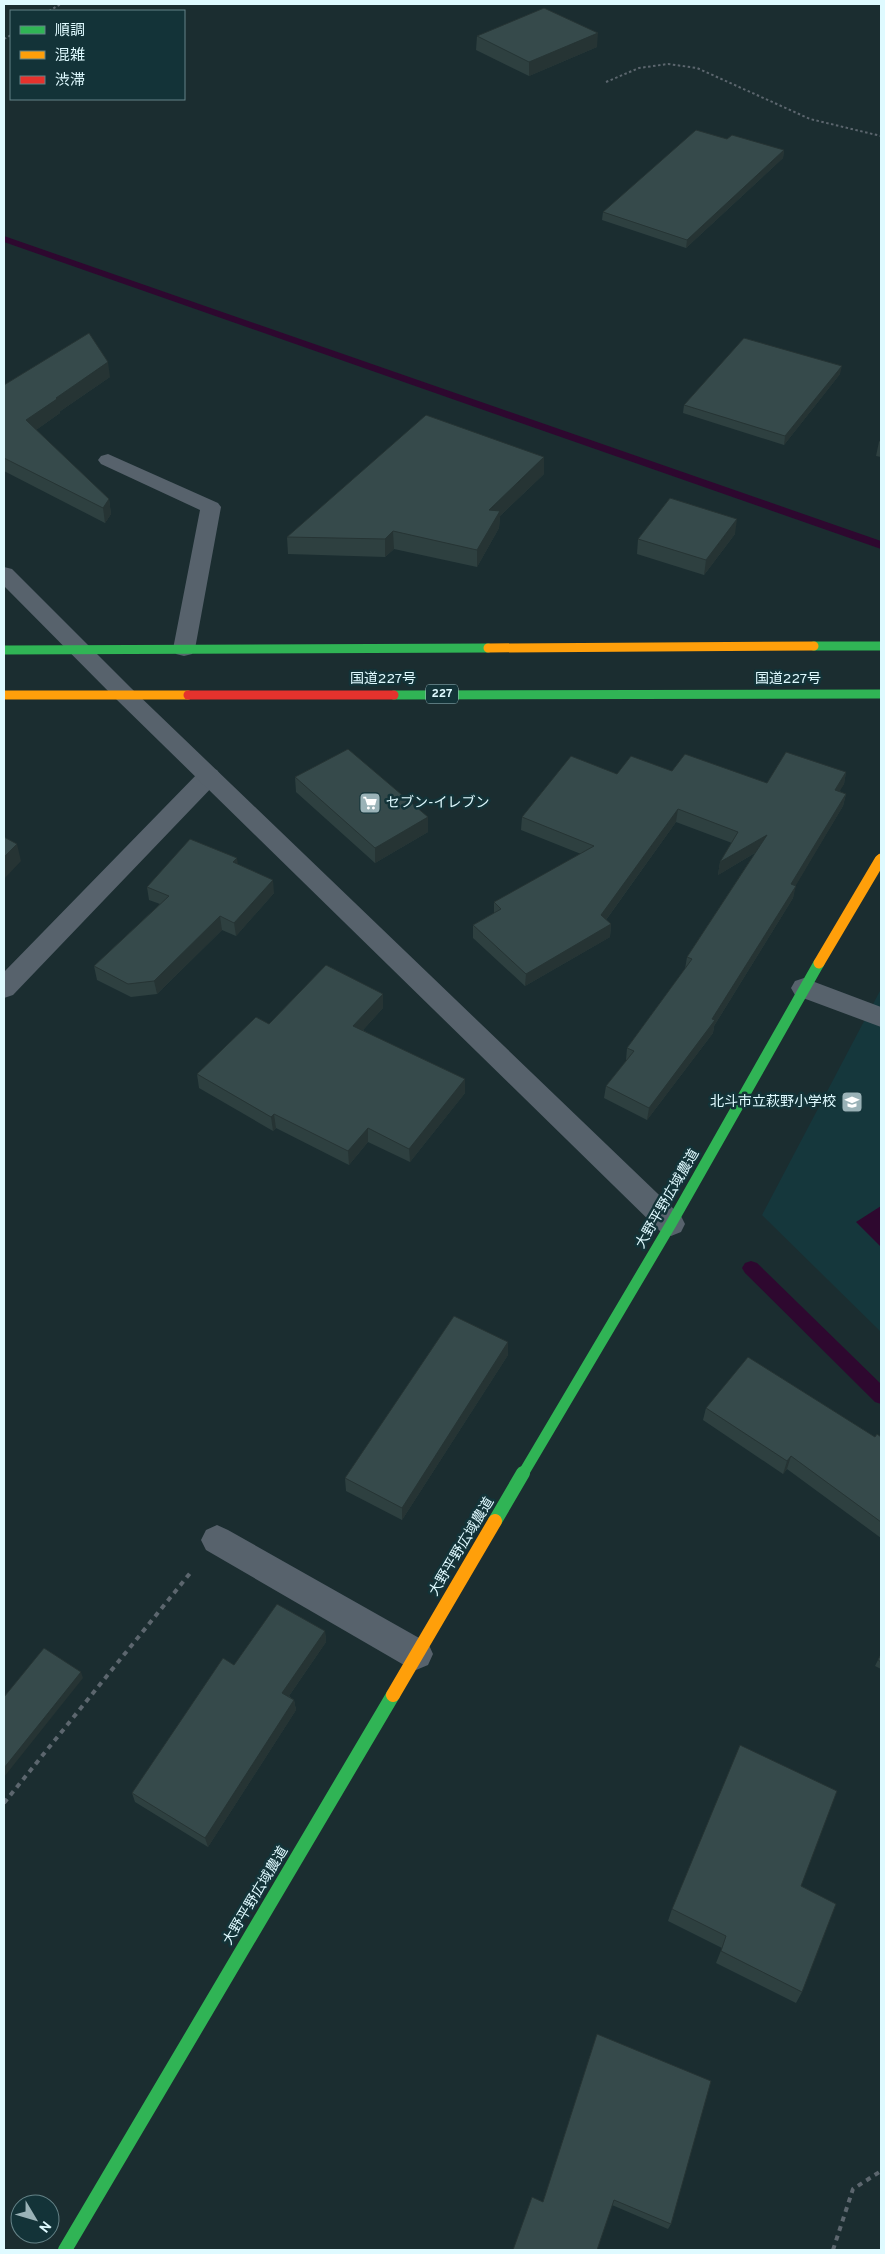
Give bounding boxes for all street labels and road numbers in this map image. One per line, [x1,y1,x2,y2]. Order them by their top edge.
street label: 国道227号 [350,671,416,688]
street label: 国道227号 [755,671,821,688]
road number: 227 [426,684,458,704]
street label: 大野平野広域農道 [633,1146,703,1252]
street label: 大野平野広域農道 [426,1495,498,1599]
street label: 大野平野広域農道 [220,1844,292,1948]

